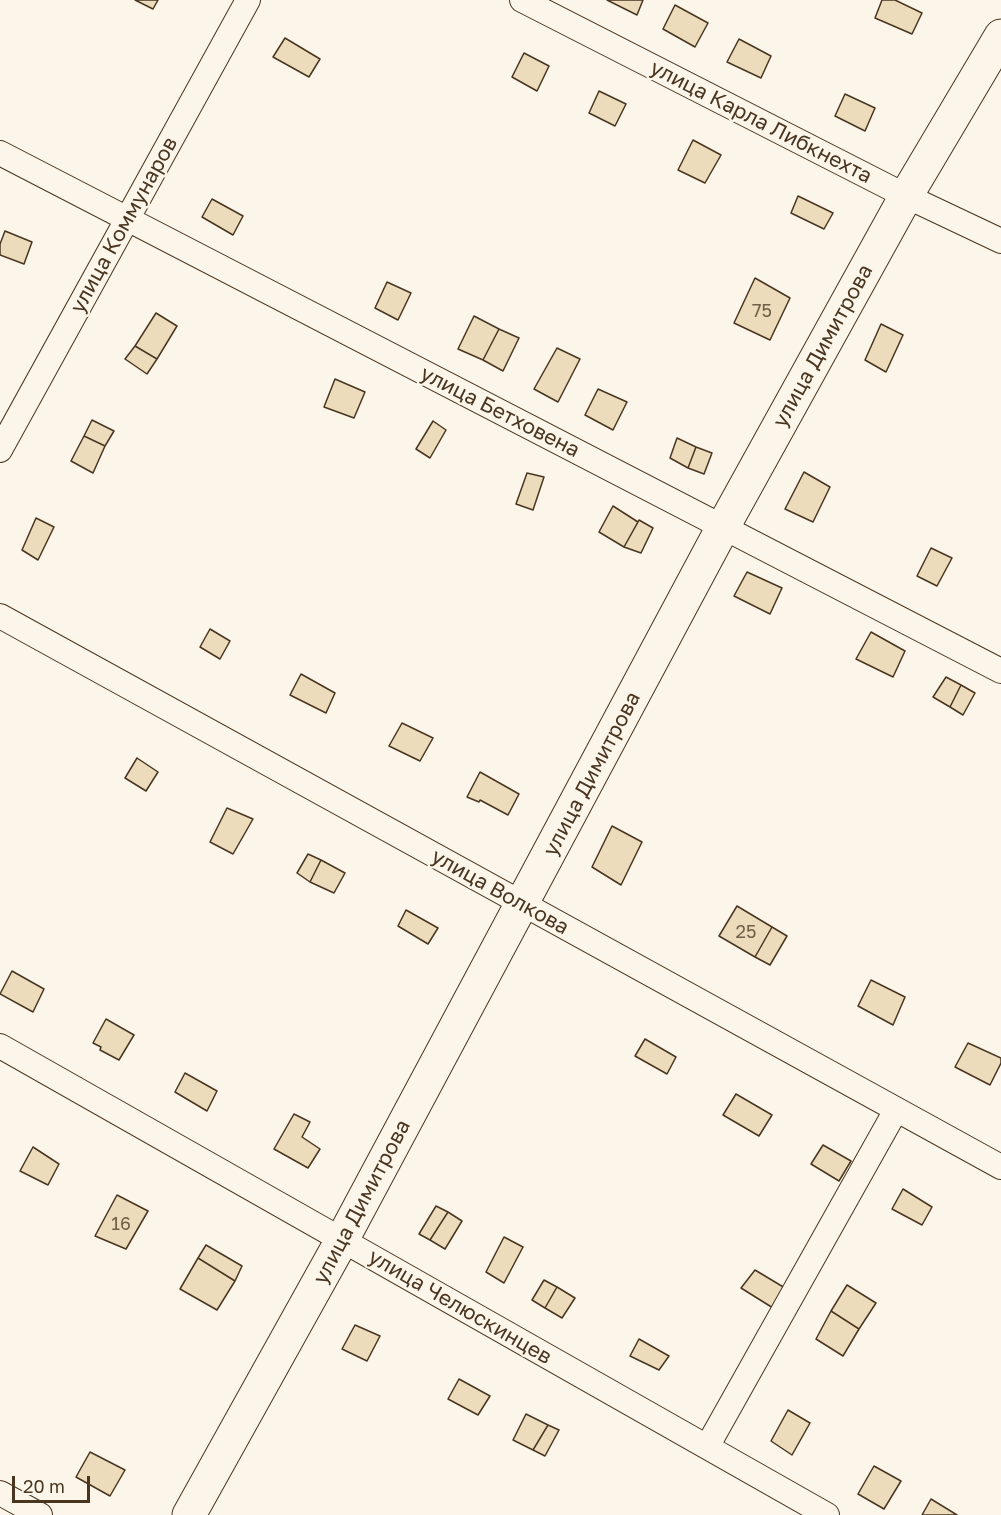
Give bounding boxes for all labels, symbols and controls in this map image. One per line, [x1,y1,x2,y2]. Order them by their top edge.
street label: улица Карла Либкнехта [646,55,876,189]
street label: улица Коммунаров [65,132,183,318]
street label: улица Димитрова [768,260,878,432]
house number: 75 [752,300,772,322]
street label: улица Бетховена [416,361,584,463]
street label: улица Димитрова [538,688,646,860]
street label: улица Волкова [427,844,573,940]
house number: 25 [736,921,756,943]
street label: улица Димитрова [308,1116,416,1288]
house number: 16 [111,1213,131,1235]
street label: улица Челюскинцев [364,1244,556,1370]
scale bar [15,1464,93,1502]
text: 20 m [23,1475,65,1497]

